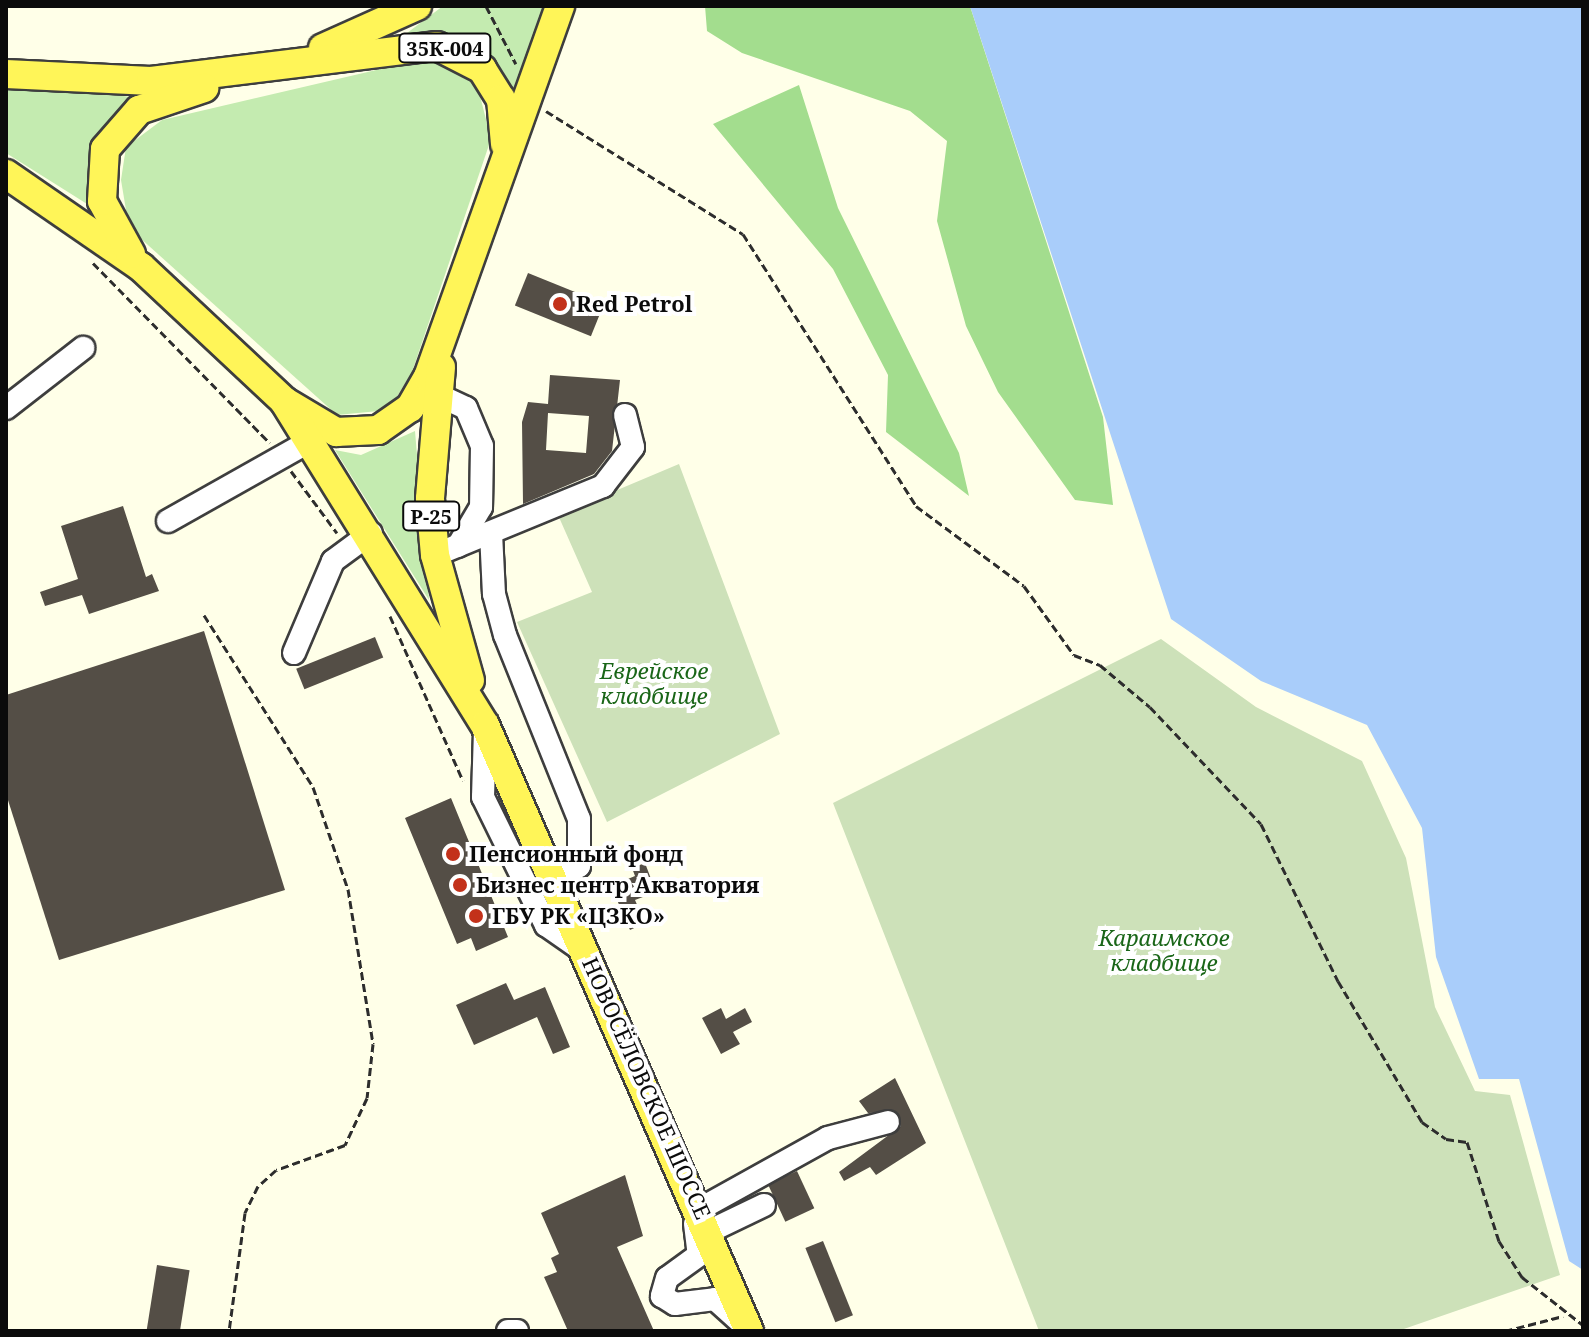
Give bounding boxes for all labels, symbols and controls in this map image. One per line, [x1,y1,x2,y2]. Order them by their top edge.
road number: 35К-004 [397,32,493,64]
place label: Red Petrol [576,291,693,317]
marker: Red Petrol [551,295,569,313]
road number: Р-25 [401,500,461,532]
park label: Еврейское кладбище [600,657,708,708]
place label: Пенсионный фонд [469,841,683,867]
marker: Пенсионный фонд [444,845,462,863]
place label: Бизнес центр Акватория [476,872,759,898]
marker: Бизнес центр Акватория [451,876,469,894]
place label: ГБУ РК «ЦЗКО» [492,903,665,929]
marker: ГБУ РК «ЦЗКО» [467,907,485,925]
park label: Караимское кладбище [1099,924,1229,976]
street label: НОВОСЁЛОВСКОЕ ШОССЕ [577,953,717,1223]

